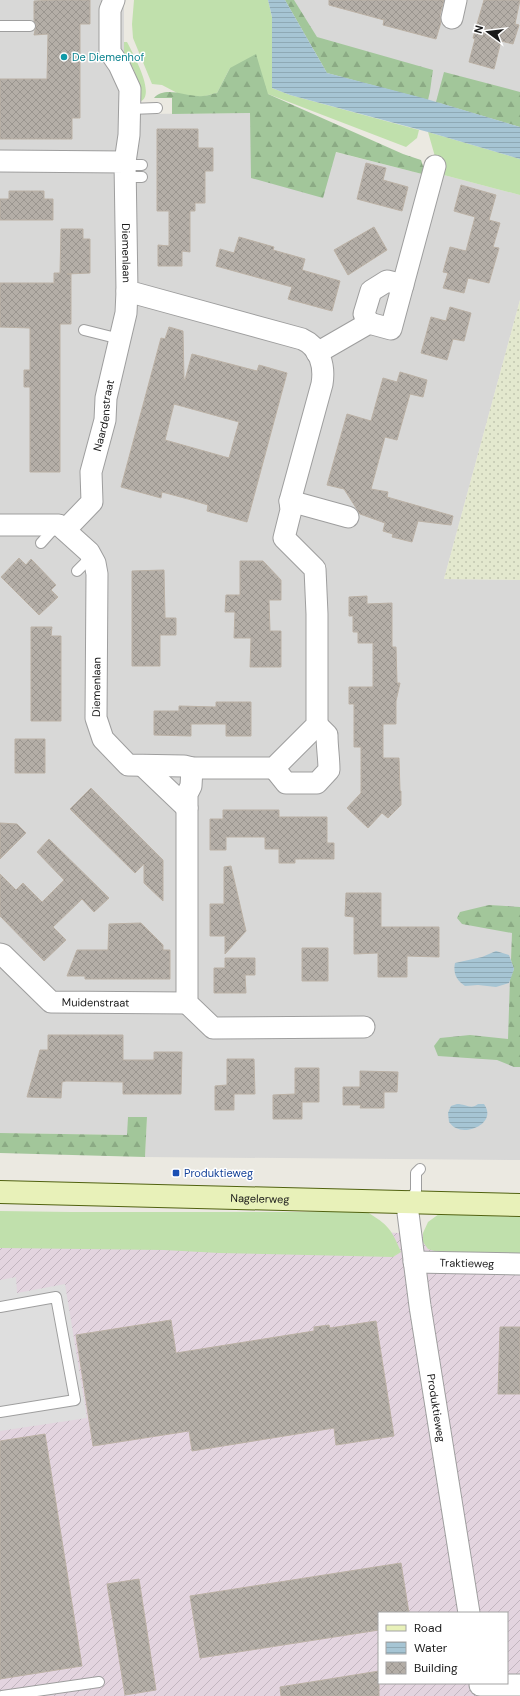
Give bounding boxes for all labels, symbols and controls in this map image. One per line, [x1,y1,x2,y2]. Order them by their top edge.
north arrow [468,12,508,52]
text: N [471,24,486,35]
place label: De Diemenhof [72,50,144,64]
marker: De Diemenhof [59,52,69,62]
street label: Diemenlaan [119,223,134,283]
street label: Naardenstraat [90,378,117,453]
street label: Diemenlaan [89,657,103,717]
street label: Muidenstraat [62,995,129,1010]
place label: Produktieweg [184,1166,253,1180]
marker: Produktieweg [171,1168,181,1178]
street label: Nagelerweg [230,1191,290,1206]
street label: Traktieweg [440,1255,494,1271]
street label: Produktieweg [424,1373,449,1443]
legend [378,1612,508,1684]
text: Road [414,1620,442,1636]
text: Water [414,1640,448,1656]
text: Building [414,1660,458,1676]

